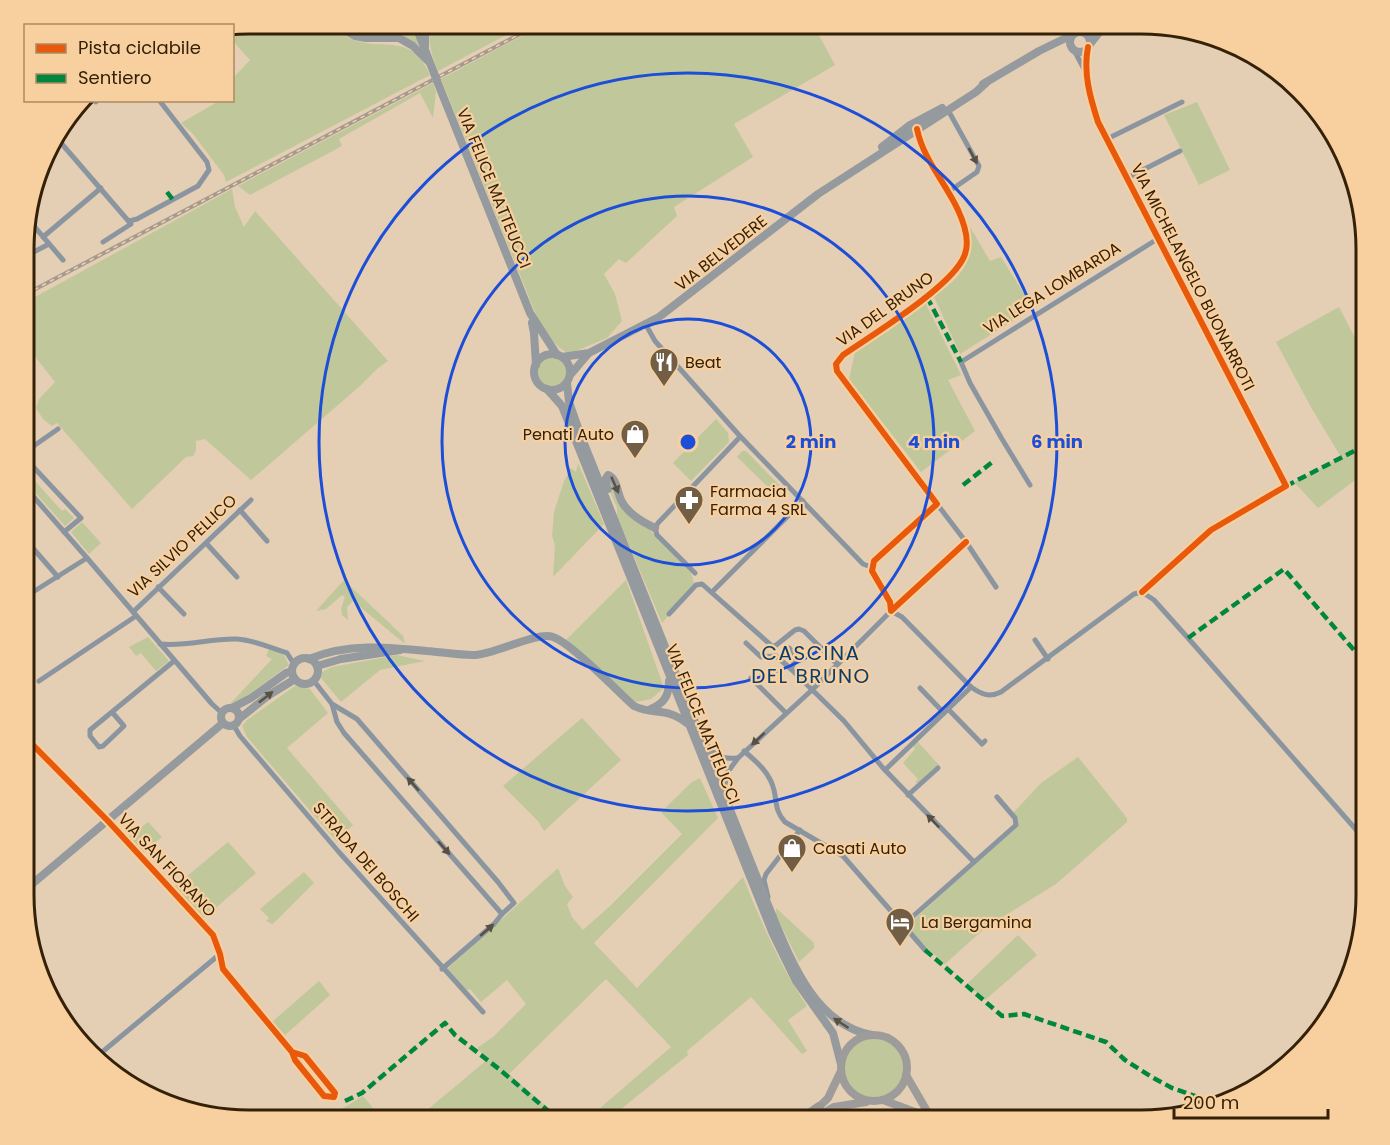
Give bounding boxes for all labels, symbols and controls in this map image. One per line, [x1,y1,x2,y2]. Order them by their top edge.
legend [24,24,234,102]
text: Pista ciclabile [78,35,201,60]
text: Sentiero [78,65,152,90]
street label: VIA FELICE MATTEUCCI [451,104,537,272]
one-way arrow [968,148,978,165]
street label: VIA MICHELANGELO BUONARROTI [1125,159,1261,395]
street label: VIA BELVEDERE [670,210,772,296]
street label: VIA LEGA LOMBARDA [979,236,1125,340]
street label: VIA DEL BRUNO [832,266,938,352]
restaurant icon: Beat [648,346,680,388]
place label: Beat [685,351,722,374]
shop icon: Penati Auto [619,418,651,460]
place label: Penati Auto [523,423,614,446]
text: 2 min [786,429,836,454]
text: 4 min [908,429,960,454]
text: 6 min [1031,429,1083,454]
centre of rings [678,432,698,452]
one-way arrow [610,476,620,494]
place label: Farmacia Farma 4 SRL [710,480,807,521]
pharmacy icon: Farmacia Farma 4 SRL [673,484,705,526]
street label: VIA SILVIO PELLICO [122,489,242,603]
district label: CASCINA DEL BRUNO [751,639,871,690]
street label: VIA FELICE MATTEUCCI [660,640,746,808]
one-way arrow [258,691,274,704]
one-way arrow [751,731,765,745]
one-way arrow [407,777,420,792]
street label: STRADA DEI BOSCHI [308,797,424,927]
street label: VIA SAN FIORANO [113,808,221,922]
one-way arrow [926,813,940,828]
shop icon: Casati Auto [776,832,808,874]
place label: Casati Auto [813,837,906,860]
one-way arrow [437,840,450,855]
hotel icon: La Bergamina [884,906,916,948]
place label: La Bergamina [921,911,1032,934]
one-way arrow [479,924,495,937]
one-way arrow [832,1017,849,1028]
scale bar [1174,1082,1328,1120]
text: 200 m [1183,1090,1239,1115]

